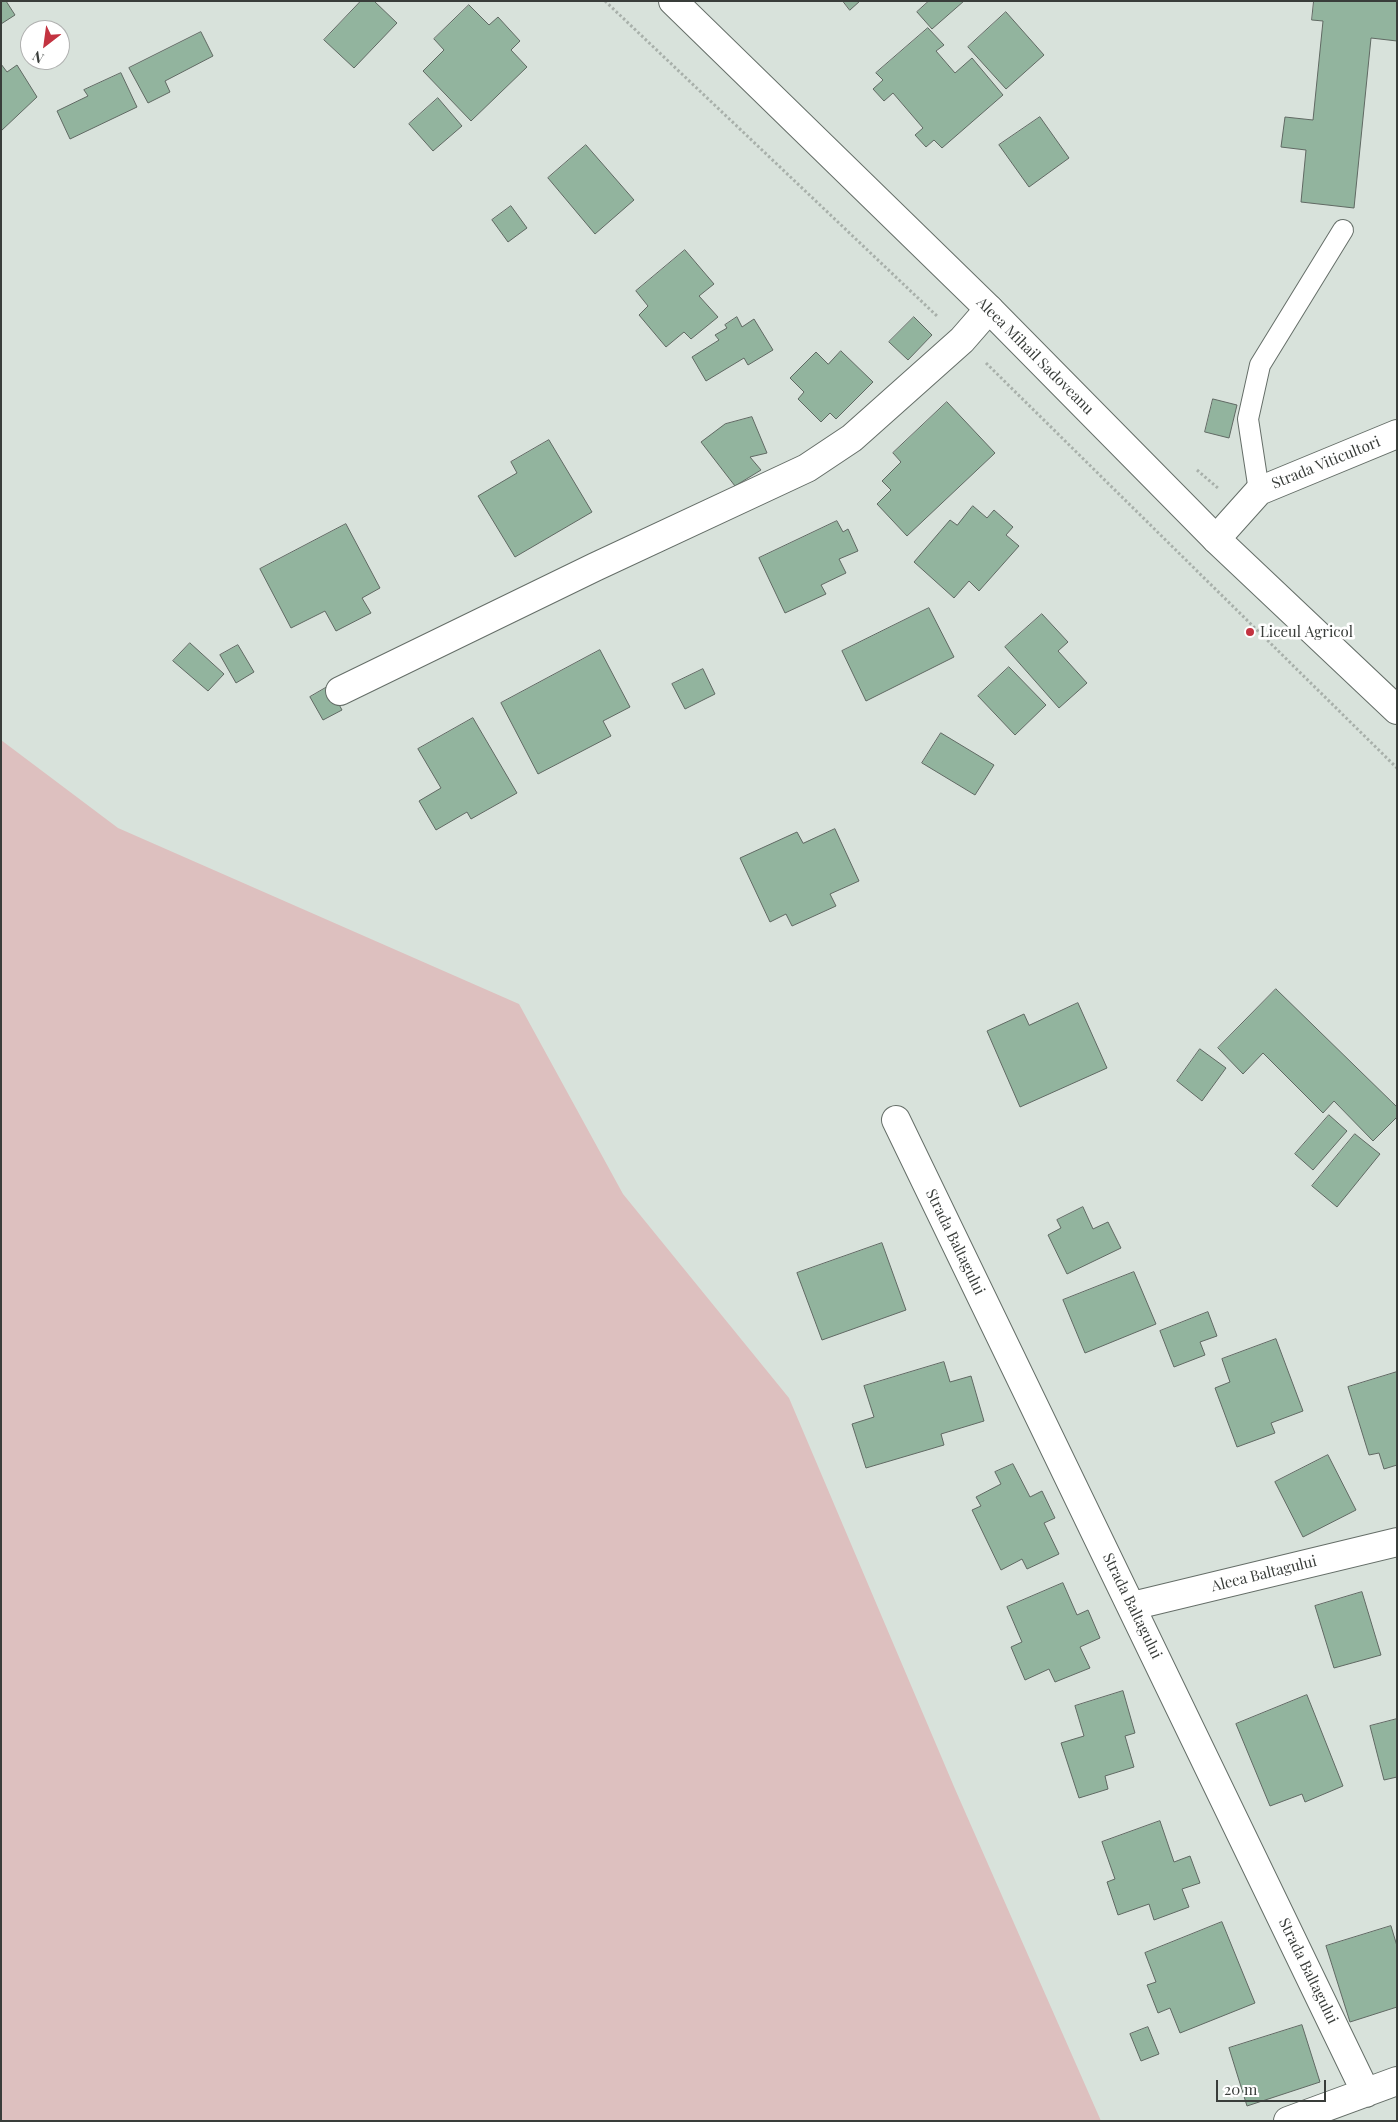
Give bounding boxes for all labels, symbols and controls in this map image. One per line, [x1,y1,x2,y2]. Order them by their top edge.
north arrow [20,20,70,70]
text: N [29,47,47,68]
street label: Aleea Mihail Sadoveanu [973,294,1097,418]
street label: Strada Viticultori [1269,433,1383,493]
place label: Liceul Agricol [1260,623,1353,641]
marker: Liceul Agricol [1244,626,1256,638]
street label: Strada Baltagului [922,1186,988,1298]
street label: Strada Baltagului [1099,1550,1165,1662]
street label: Aleea Baltagului [1209,1552,1319,1596]
street label: Strada Baltagului [1275,1915,1341,2027]
scale bar [1218,2070,1328,2102]
text: 20 m [1224,2079,1257,2099]

